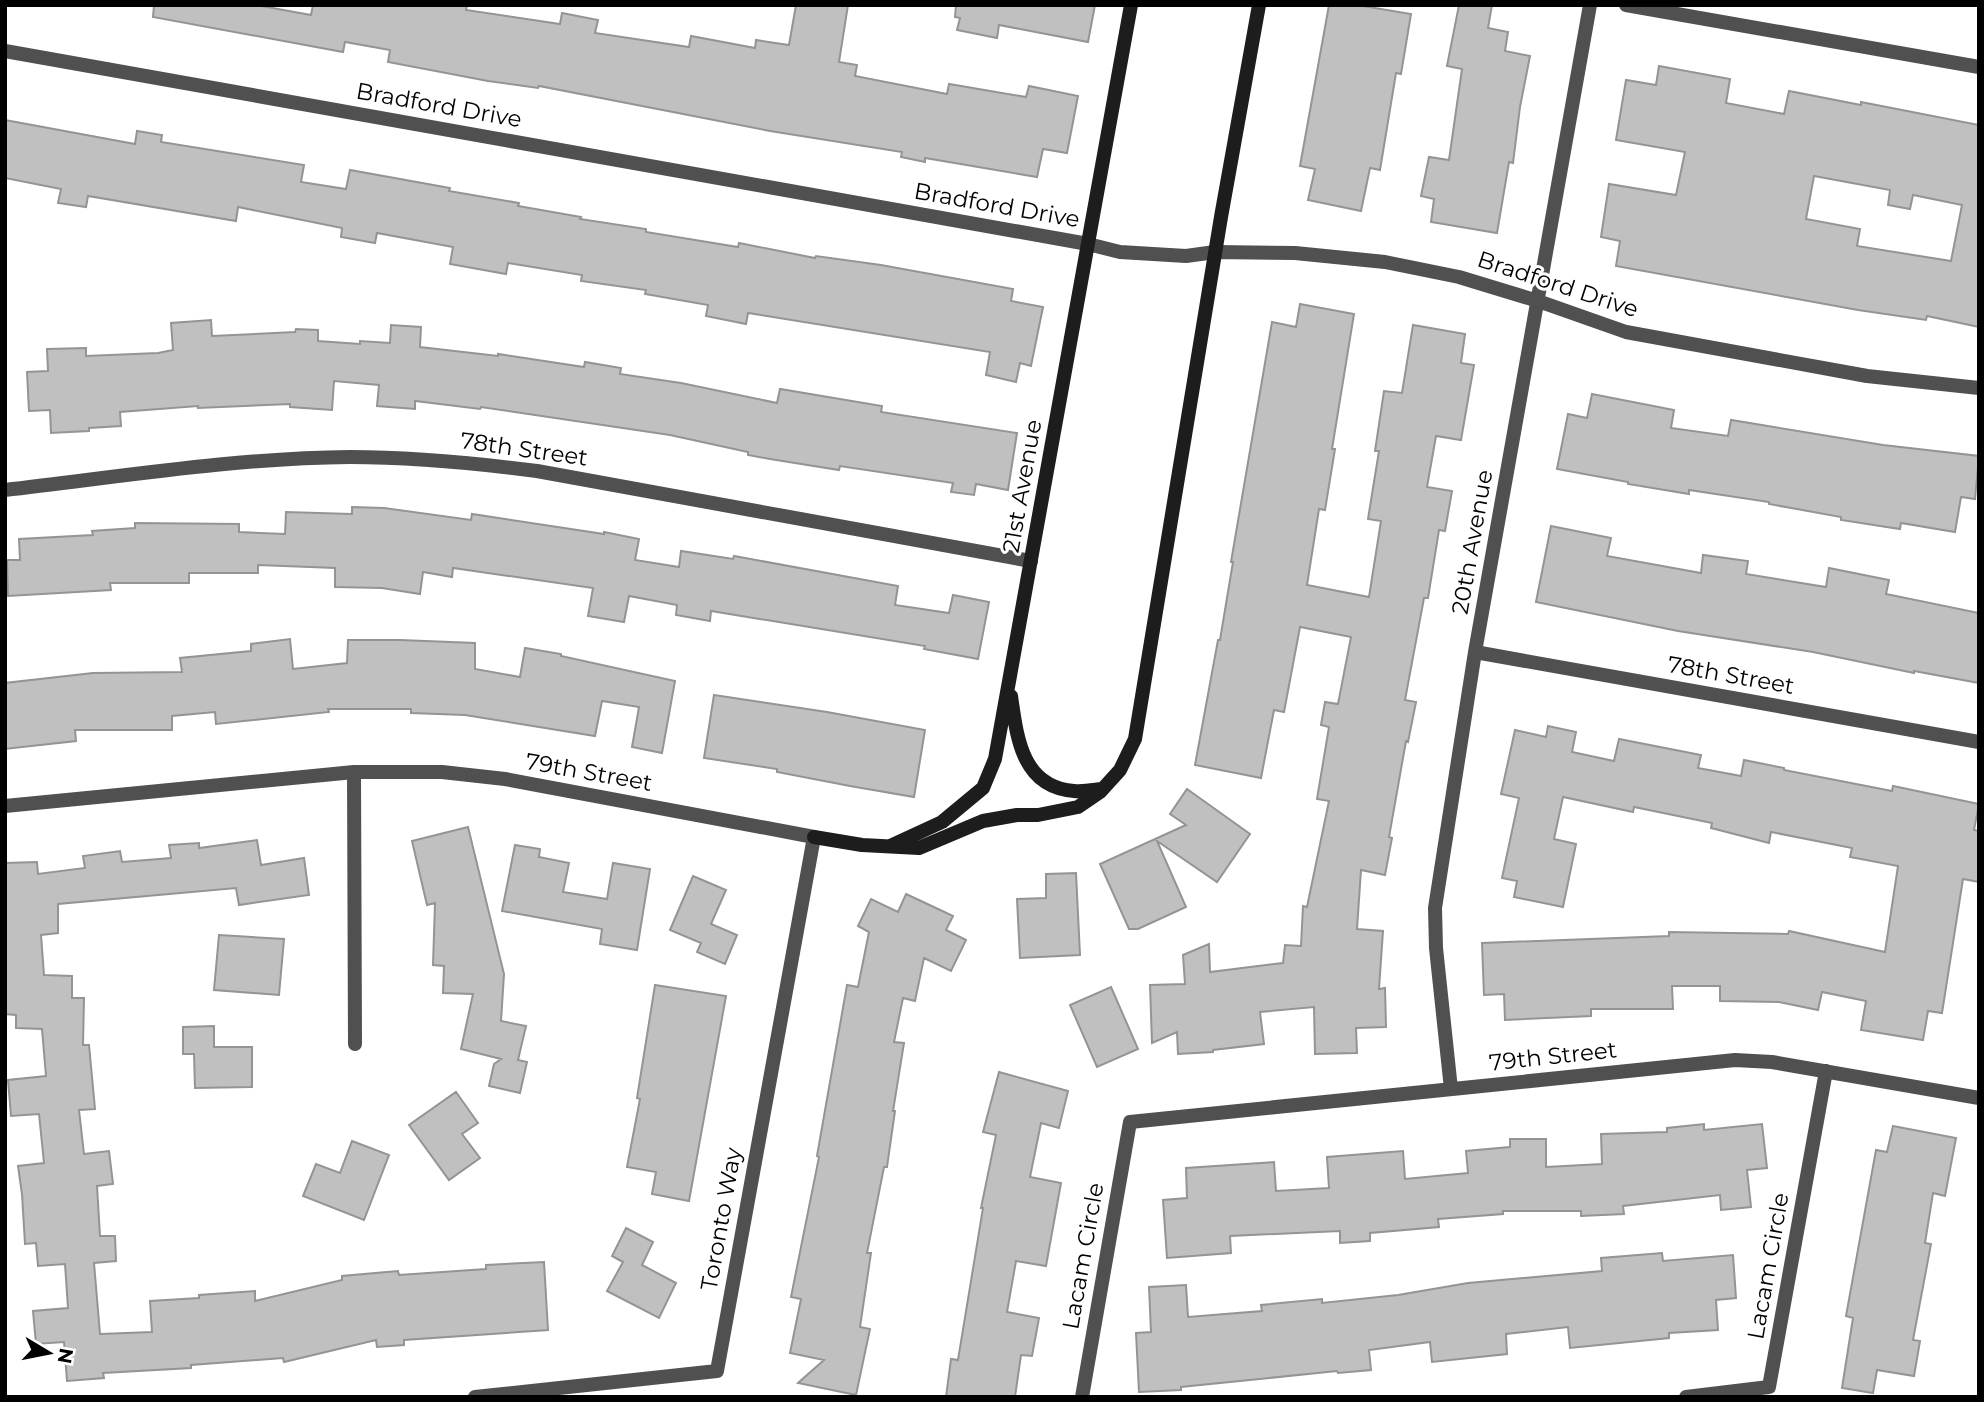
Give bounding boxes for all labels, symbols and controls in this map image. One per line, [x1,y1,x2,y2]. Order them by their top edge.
street label: Bradford Drive [354,77,524,133]
street label: Bradford Drive [912,177,1082,233]
street label: Bradford Drive [1474,245,1642,323]
street label: 21st Avenue [997,417,1047,555]
street label: 78th Street [459,426,589,472]
street label: 20th Avenue [1446,468,1498,616]
street label: 78th Street [1665,650,1797,700]
street label: 79th Street [523,747,655,797]
street label: 79th Street [1488,1035,1618,1077]
street label: Toronto Way [695,1145,747,1293]
street label: Lacam Circle [1056,1181,1110,1331]
street label: Lacam Circle [1741,1191,1795,1341]
north arrow [14,1318,84,1388]
text: N [53,1346,78,1365]

